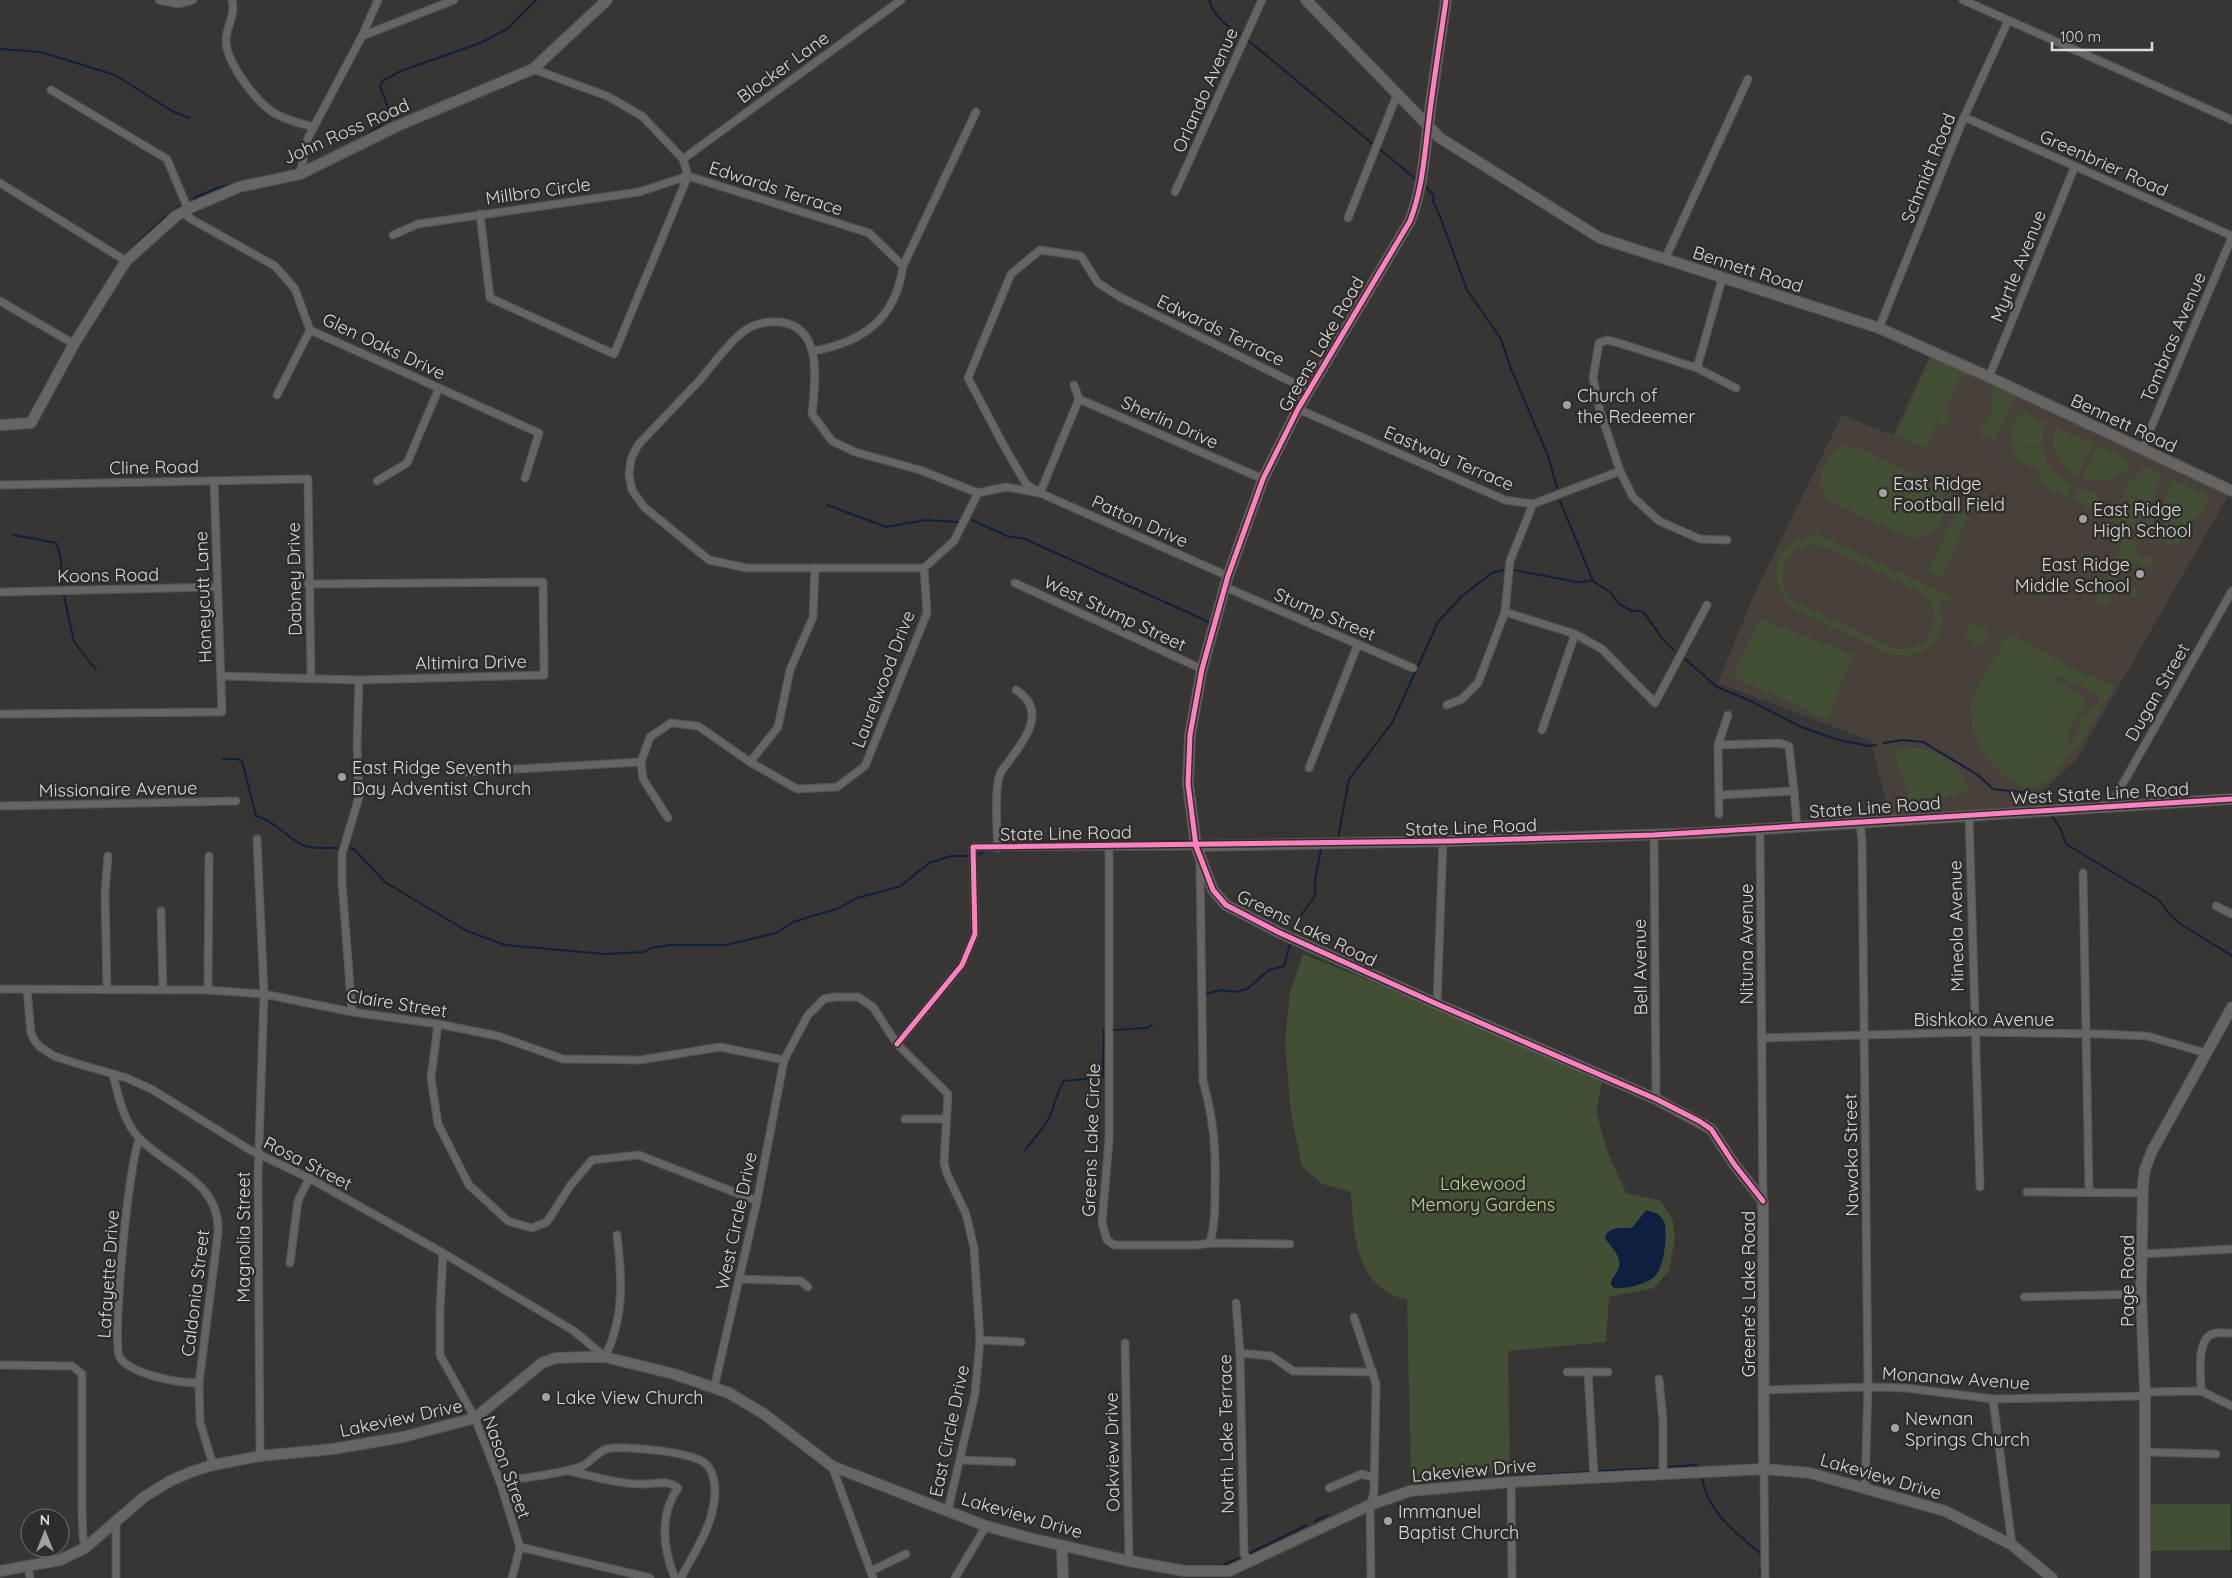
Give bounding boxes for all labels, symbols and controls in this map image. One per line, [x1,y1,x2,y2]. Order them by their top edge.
scale bar [2052,20,2152,52]
street label: Orlando Avenue [1167,24,1243,156]
street label: Blocker Lane [732,26,834,108]
text: 100 m [2060,27,2101,46]
street label: John Ross Road [279,93,413,169]
street label: Schmidt Road [1896,110,1960,226]
street label: Greenbrier Road [2036,124,2172,202]
street label: Edwards Terrace [706,156,846,220]
street label: Millbro Circle [484,172,592,210]
street label: Myrtle Avenue [1985,207,2051,325]
street label: Bennett Road [1690,240,1806,298]
street label: Tombras Avenue [2135,268,2211,406]
street label: Greens Lake Road [1273,272,1369,416]
street label: Edwards Terrace [1153,289,1289,371]
street label: Glen Oaks Drive [319,307,449,385]
place label: Church of the Redeemer [1577,384,1695,428]
street label: Bennett Road [2067,388,2181,458]
street label: Sherlin Drive [1118,390,1222,454]
marker: Church of the Redeemer [1561,399,1573,411]
street label: Eastway Terrace [1381,420,1517,496]
street label: Cline Road [109,455,199,479]
place label: East Ridge Football Field [1893,472,2005,516]
marker: East Ridge Football Field [1877,487,1889,499]
street label: Patton Drive [1088,490,1192,552]
place label: East Ridge High School [2093,498,2192,542]
marker: East Ridge High School [2077,513,2089,525]
street label: Dabney Drive [282,522,306,636]
street label: Honeycutt Lane [189,531,217,663]
place label: East Ridge Middle School [2015,553,2130,597]
street label: Koons Road [57,563,159,587]
marker: East Ridge Middle School [2134,568,2146,580]
street label: West Stump Street [1040,570,1190,656]
street label: Stump Street [1271,582,1379,646]
street label: Laurelwood Drive [846,607,920,751]
street label: Dugan Street [2120,639,2194,745]
street label: Altimira Drive [415,650,527,674]
place label: East Ridge Seventh Day Adventist Church [352,756,531,800]
marker: East Ridge Seventh Day Adventist Church [336,771,348,783]
street label: Missionaire Avenue [38,776,198,802]
street label: West State Line Road [2010,777,2190,809]
street label: State Line Road [1808,791,1942,823]
street label: State Line Road [1405,813,1537,841]
street label: State Line Road [1000,820,1132,846]
street label: Mineola Avenue [1943,860,1969,992]
street label: Nituna Avenue [1735,883,1758,1005]
street label: Greens Lake Road [1233,884,1381,972]
street label: Bell Avenue [1628,918,1652,1016]
street label: Claire Street [345,984,449,1022]
street label: Bishkoko Avenue [1914,1008,2054,1031]
street label: Greens Lake Circle [1077,1063,1105,1217]
street label: Nawaka Street [1838,1093,1864,1217]
street label: Rosa Street [260,1131,356,1195]
street label: West Circle Drive [710,1150,762,1292]
street label: Magnolia Street [232,1171,255,1303]
park label: Lakewood Memory Gardens [1411,1172,1555,1216]
street label: Lafayette Drive [92,1209,124,1339]
street label: Greene's Lake Road [1737,1211,1760,1377]
street label: Caldonia Street [176,1228,214,1358]
street label: Page Road [2116,1235,2139,1327]
street label: North Lake Terrace [1213,1354,1239,1514]
street label: Monanaw Avenue [1881,1361,2031,1395]
street label: East Circle Drive [924,1363,974,1499]
place label: Lake View Church [556,1386,704,1409]
marker: Lake View Church [540,1391,552,1403]
street label: Oakview Drive [1099,1392,1125,1512]
street label: Lakeview Drive [337,1394,465,1442]
place label: Newnan Springs Church [1905,1407,2030,1451]
street label: Nason Street [478,1412,536,1522]
marker: Newnan Springs Church [1889,1422,1901,1434]
street label: Lakeview Drive [1818,1448,1944,1504]
street label: Lakeview Drive [1411,1453,1537,1487]
street label: Lakeview Drive [959,1487,1085,1543]
place label: Immanuel Baptist Church [1398,1500,1519,1544]
north arrow [20,1508,70,1558]
text: N [40,1511,50,1529]
marker: Immanuel Baptist Church [1382,1515,1394,1527]

